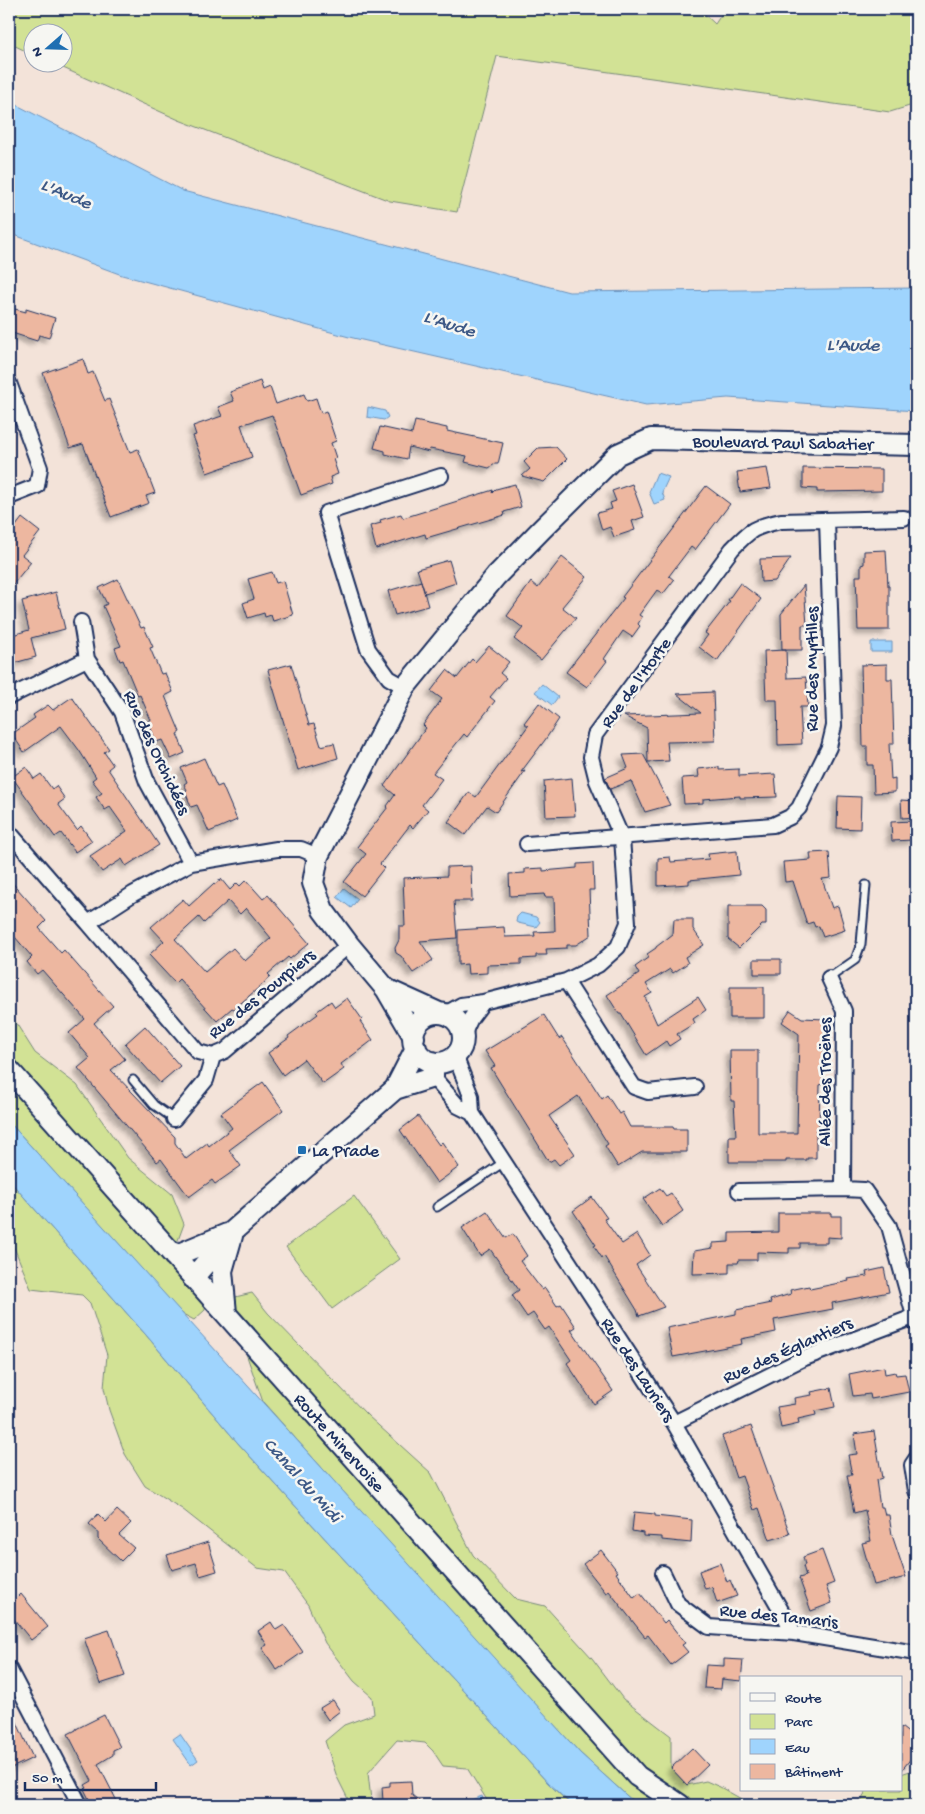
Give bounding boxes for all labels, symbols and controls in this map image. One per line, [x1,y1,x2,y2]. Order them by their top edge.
north arrow [22,22,72,72]
text: N [29,44,48,59]
water label: L'Aude [37,174,96,217]
water label: L'Aude [420,306,479,345]
water label: L'Aude [826,335,881,358]
street label: Boulevard Paul Sabatier [691,432,875,457]
street label: Rue des Myrtilles [803,605,824,731]
street label: Rue de l'Horte [597,634,677,733]
street label: Rue des Orchidées [118,688,194,820]
street label: Rue des Pourpiers [205,945,321,1044]
street label: Allée des Troënes [816,1016,837,1146]
place label: La Prade [312,1142,380,1163]
marker: La Prade [296,1144,308,1156]
street label: Rue des Églantiers [720,1313,857,1389]
street label: Rue des Lauriers [595,1314,679,1427]
street label: Route Minervoise [288,1390,389,1498]
water label: Canal du Midi [257,1434,347,1530]
street label: Rue des Tamaris [719,1601,840,1634]
legend [740,1676,902,1792]
text: Route [785,1690,822,1708]
text: Parc [784,1714,813,1732]
text: Eau [785,1740,810,1758]
scale bar [25,1759,156,1791]
text: Bâtiment [784,1764,844,1782]
text: 50 m [32,1770,63,1788]

